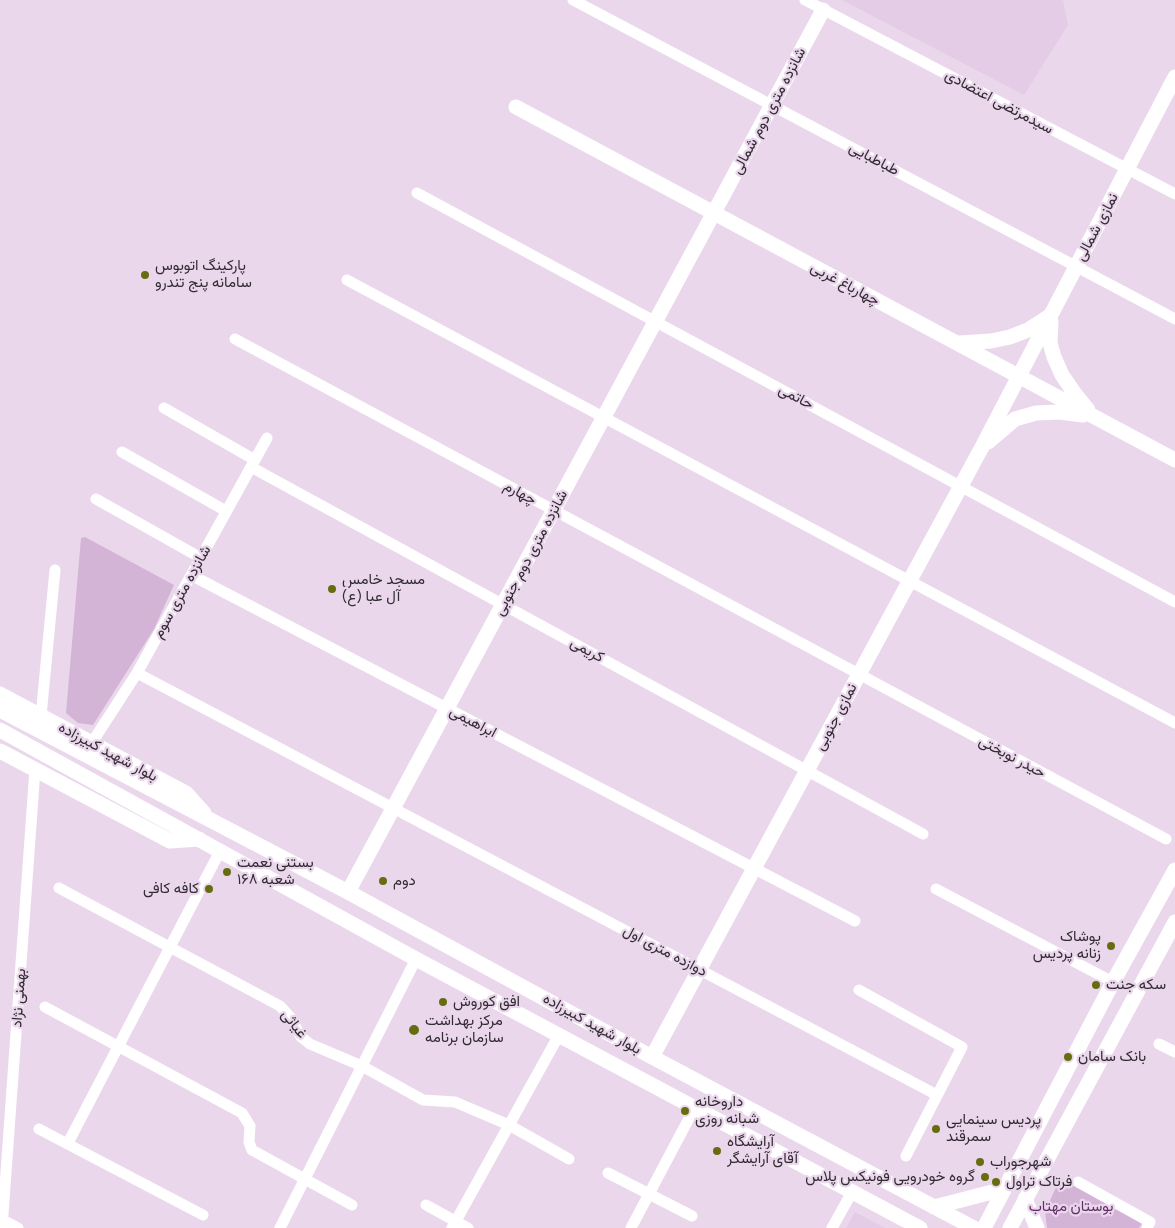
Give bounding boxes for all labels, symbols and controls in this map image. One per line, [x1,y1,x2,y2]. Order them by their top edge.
street label: شانزده متری دوم شمالی [728,45,810,177]
street label: سیدمرتضی اعتضادی [942,66,1056,138]
street label: طباطبایی [846,138,902,180]
street label: نمازی شمالی [1072,190,1122,264]
place label: پارکینگ اتوبوس سامانه پنج تندرو [155,257,252,292]
street label: چهارباغ غربی [807,258,883,310]
marker: پارکینگ اتوبوس سامانه پنج تندرو [139,269,151,281]
street label: حاتمی [775,380,817,414]
street label: چهارم [501,477,539,509]
street label: شانزده متری دوم جنوبی [490,487,572,619]
street label: شانزده متری سوم [149,542,215,642]
place label: مسجد خامس آل عبا (ع) [342,571,425,606]
marker: مسجد خامس آل عبا (ع) [326,583,338,595]
street label: کریمی [567,633,607,667]
street label: نمازی جنوبی [811,680,861,754]
street label: ابراهیمی [446,702,500,742]
street label: بلوار شهید کبیرزاده [55,718,161,786]
street label: حیدر نوبختی [976,732,1048,782]
place label: بستنی نعمت شعبه ۱۶۸ [237,854,314,889]
marker: بستنی نعمت شعبه ۱۶۸ [221,866,233,878]
place label: دوم [393,872,416,890]
marker: دوم [377,875,389,887]
place label: کافه کافی [143,880,199,898]
marker: کافه کافی [203,883,215,895]
street label: دوازده متری اول [620,921,710,981]
place label: پوشاک زنانه پردیس [1033,928,1101,963]
marker: پوشاک زنانه پردیس [1105,940,1117,952]
street label: بهمنی نژاد [8,968,30,1028]
place label: سکه جنت [1106,976,1166,994]
marker: سکه جنت [1090,979,1102,991]
street label: بلوار شهید کبیرزاده [540,990,644,1058]
place label: افق کوروش [453,993,520,1011]
marker: افق کوروش [437,996,449,1008]
street label: غیاثی [277,1006,311,1042]
place label: مرکز بهداشت سازمان برنامه [425,1012,504,1047]
marker: مرکز بهداشت سازمان برنامه [407,1023,421,1037]
place label: بانک سامان [1078,1048,1146,1066]
marker: بانک سامان [1062,1051,1074,1063]
place label: داروخانه شبانه روزی [695,1093,759,1128]
marker: داروخانه شبانه روزی [679,1105,691,1117]
place label: پردیس سینمایی سمرقند [946,1111,1041,1146]
marker: پردیس سینمایی سمرقند [930,1123,942,1135]
place label: آرایشگاه آقای آرایشگر [727,1133,798,1168]
marker: آرایشگاه آقای آرایشگر [711,1145,723,1157]
place label: شهرجوراب [990,1153,1051,1171]
marker: شهرجوراب [974,1156,986,1168]
place label: گروه خودرویی فونیکس پلاس [805,1168,975,1186]
marker: گروه خودرویی فونیکس پلاس [979,1171,991,1183]
place label: فرتاک تراول [1006,1173,1072,1191]
marker: فرتاک تراول [990,1176,1002,1188]
park label: بوستان مهتاب [1029,1198,1113,1216]

